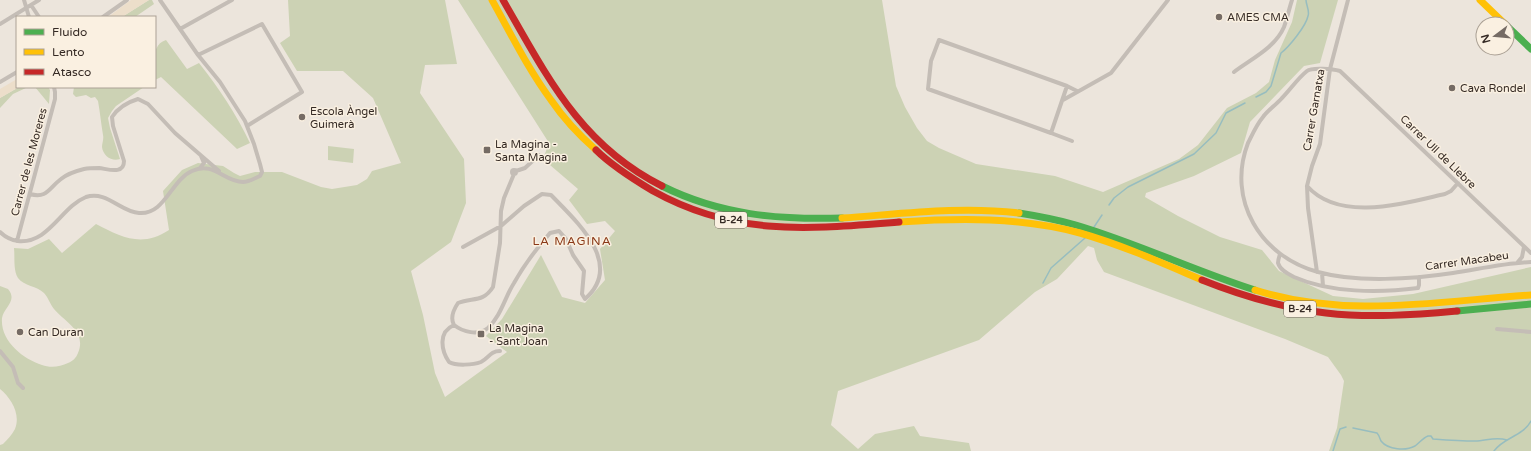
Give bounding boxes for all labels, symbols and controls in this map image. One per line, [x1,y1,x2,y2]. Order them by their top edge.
place label: AMES CMA [1227,11,1289,24]
marker: AMES CMA [1214,12,1224,22]
legend [16,16,156,88]
north arrow [1475,16,1515,56]
text: Fluido [52,25,87,39]
text: N [1478,33,1493,45]
text: Lento [52,45,85,59]
text: Atasco [52,65,91,79]
street label: Carrer Garnatxa [1300,68,1328,152]
place label: Cava Rondel [1460,82,1526,95]
marker: Cava Rondel [1447,83,1457,93]
place label: Escola Àngel Guimerà [310,104,377,131]
street label: Carrer de les Moreres [8,106,50,218]
marker: Escola Àngel Guimerà [297,112,307,122]
street label: Carrer Ull de Llebre [1397,112,1479,192]
place label: La Magina - Santa Magina [495,138,567,164]
marker: La Magina - Santa Magina [482,145,492,155]
road number: B-24 [715,212,747,228]
district label: LA MAGINA [532,234,612,248]
street label: Carrer Macabeu [1424,249,1510,273]
road number: B-24 [1284,301,1316,317]
place label: La Magina - Sant Joan [489,322,548,348]
place label: Can Duran [28,326,83,339]
marker: Can Duran [15,327,25,337]
marker: La Magina - Sant Joan [476,329,486,339]

